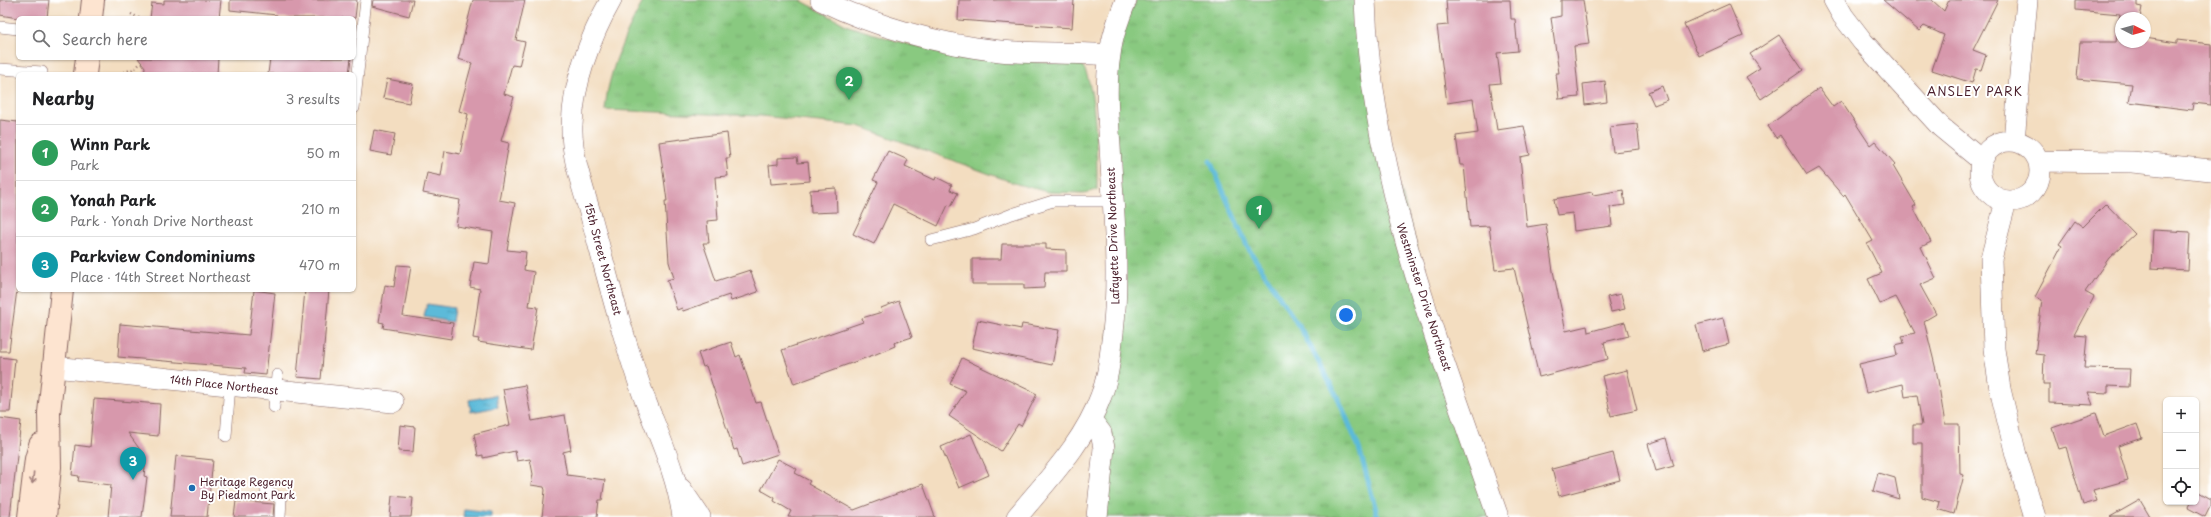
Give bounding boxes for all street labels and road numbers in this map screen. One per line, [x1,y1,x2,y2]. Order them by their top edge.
street label: Lafayette Drive Northeast [1102,166,1123,305]
street label: 15th Street Northeast [580,201,627,318]
street label: Westminster Drive Northeast [1392,221,1457,374]
street label: 14th Place Northeast [169,370,279,399]

